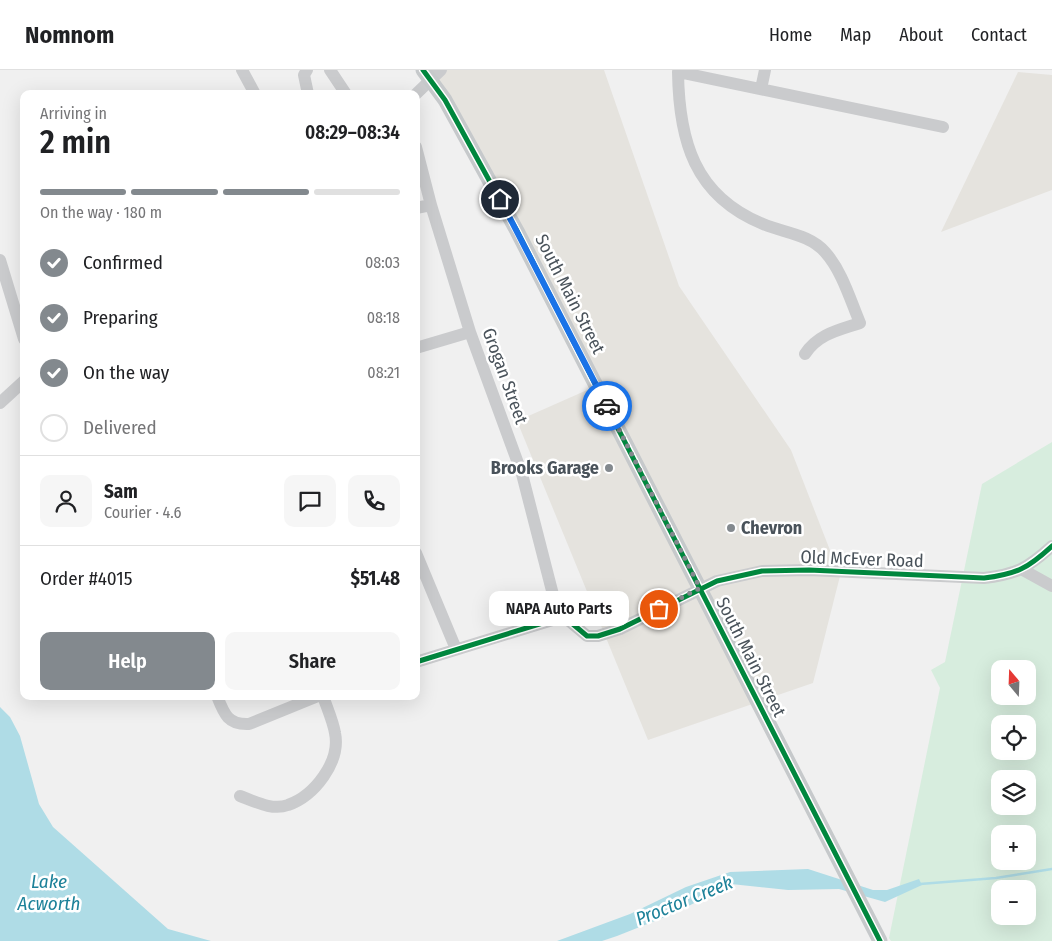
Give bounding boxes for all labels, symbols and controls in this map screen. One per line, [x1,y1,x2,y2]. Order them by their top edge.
text: Nomnom [25,21,114,49]
text: Home [769,24,812,46]
text: Map [840,24,871,46]
text: About [899,24,943,46]
text: Contact [971,24,1027,46]
text: Arriving in [40,104,107,123]
text: 08:29–08:34 [305,121,400,144]
text: 2 min [40,123,111,161]
pin [479,178,521,220]
icon: home [486,185,514,213]
text: On the way · 180 m [40,203,162,222]
street label: South Main Street [530,230,610,358]
icon: check [40,249,68,277]
text: Confirmed [83,251,163,274]
text: 08:03 [365,253,400,272]
icon: check [40,304,68,332]
text: Preparing [83,306,158,329]
text: 08:18 [367,308,400,327]
street label: Grogan Street [477,325,533,427]
icon: check [40,359,68,387]
text: On the way [83,361,169,384]
text: 08:21 [367,363,400,382]
courier [582,381,632,431]
icon: car [593,392,621,420]
text: Delivered [83,416,157,439]
place label: Brooks Garage [491,457,599,479]
marker: Brooks Garage [603,462,615,474]
button: person [40,475,92,527]
button: chat [284,475,336,527]
button: phone [348,475,400,527]
text: Sam [104,480,138,503]
text: Courier · 4.6 [104,503,182,522]
place label: Chevron [741,517,802,539]
marker: Chevron [725,522,737,534]
street label: Old McEver Road [800,546,924,572]
text: Order #4015 [40,567,132,590]
text: $51.48 [350,567,400,590]
pin [638,588,680,630]
callout: NAPA Auto Parts [489,592,629,626]
street label: South Main Street [711,593,791,721]
icon: bag [645,595,673,623]
text: NAPA Auto Parts [506,599,612,618]
button: Help [40,632,215,690]
button: Share [225,632,400,690]
north arrow [991,660,1036,705]
map controls [991,660,1036,925]
button: locate [991,715,1036,760]
button: layers [991,770,1036,815]
button: + [991,825,1036,870]
water label: Lake Acworth [17,870,81,915]
water label: Proctor Creek [632,871,736,930]
button: − [991,880,1036,925]

